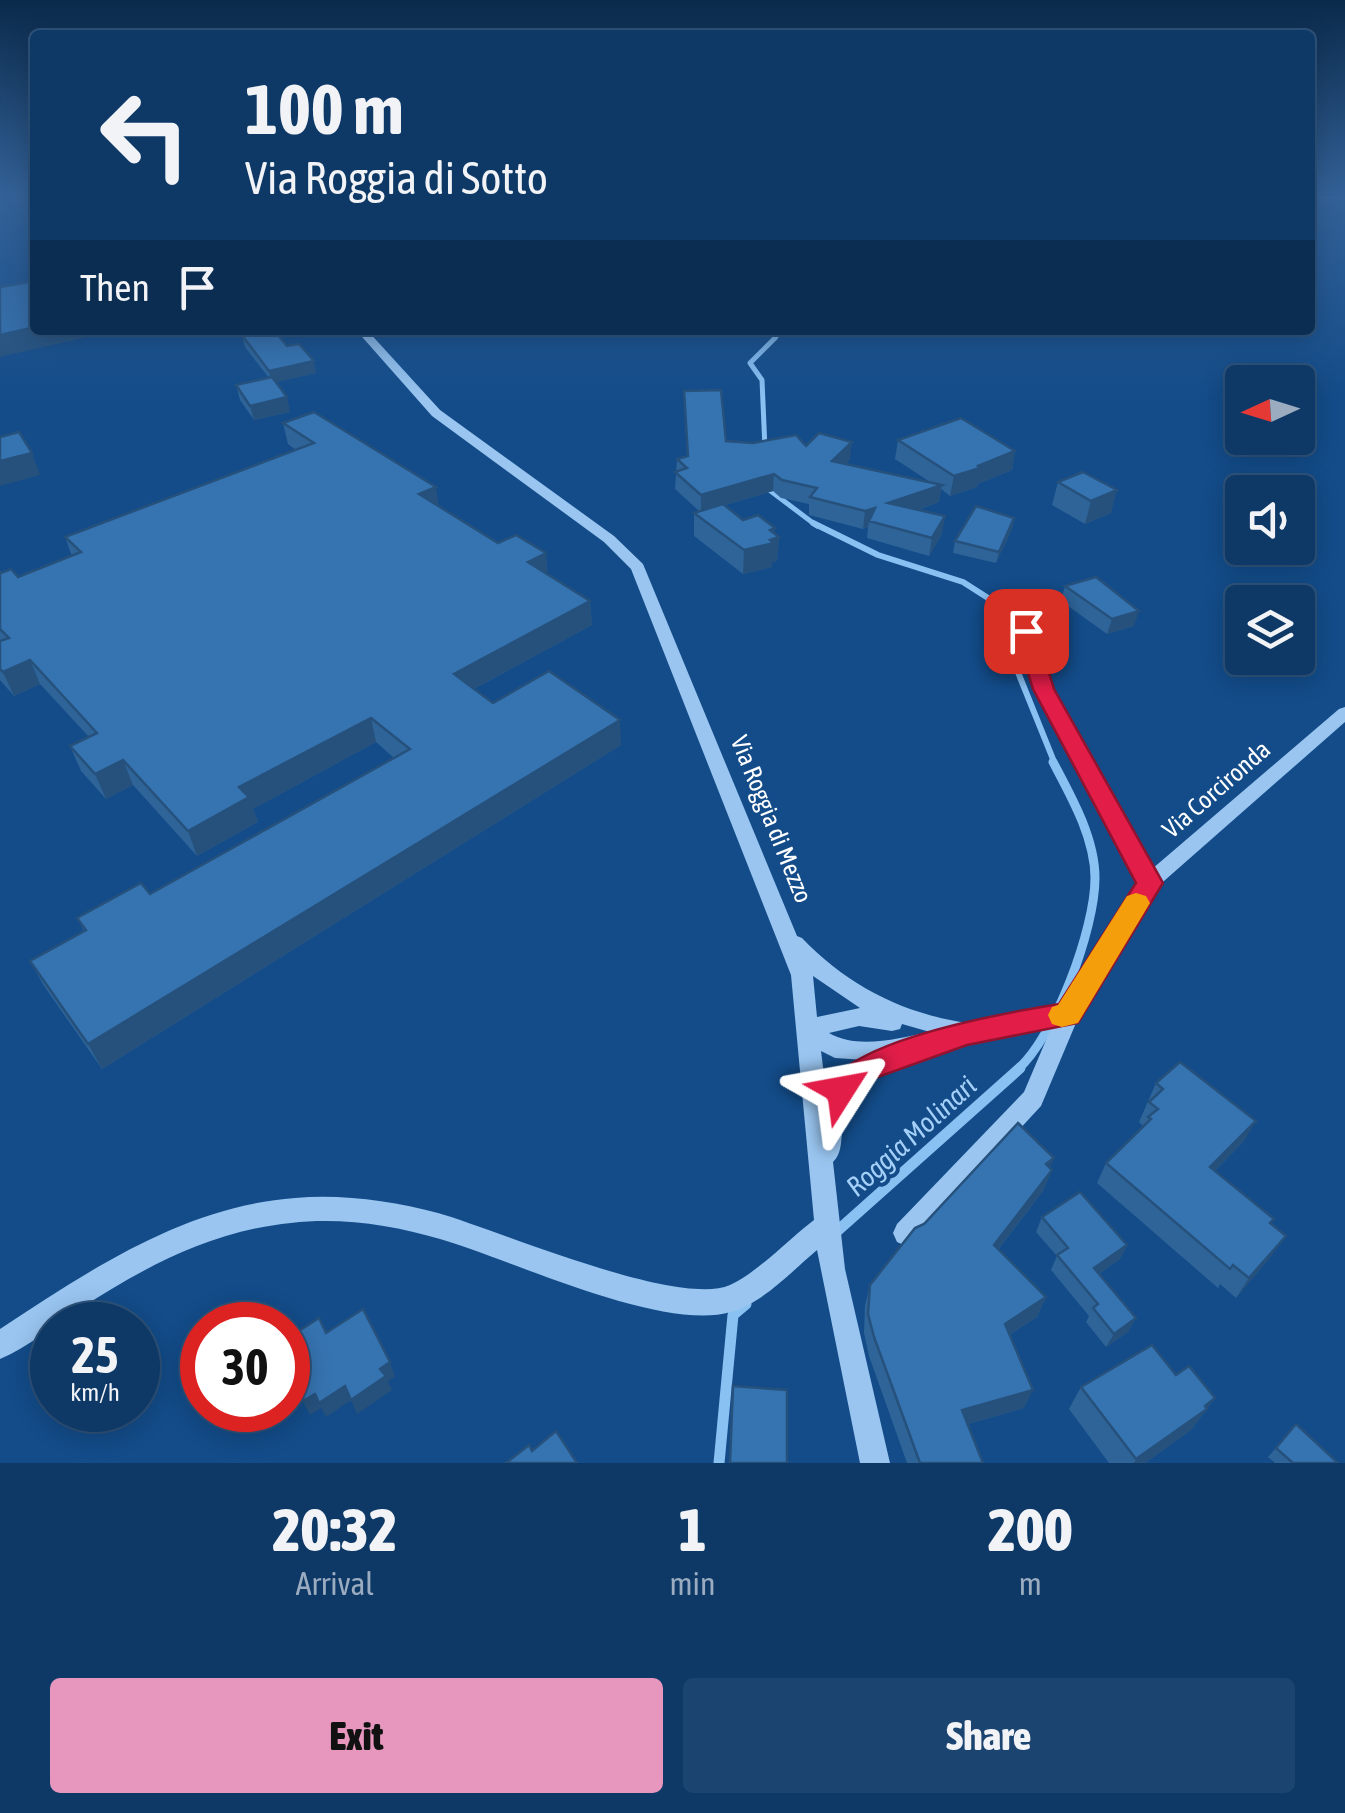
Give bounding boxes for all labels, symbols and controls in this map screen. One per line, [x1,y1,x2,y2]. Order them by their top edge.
text: 100 m [245,69,404,149]
icon: left [80,70,210,200]
text: Via Roggia di Sotto [245,152,548,204]
icon: arrive [170,260,225,315]
text: Then [80,266,150,309]
north arrow [1225,365,1315,455]
map controls [1225,365,1315,675]
button: sound [1225,475,1315,565]
button: layers [1225,585,1315,675]
pin [984,589,1069,674]
icon: arrive [999,604,1054,659]
street label: Via Roggia di Mezzo [726,731,818,907]
street label: Via Corcironda [1157,735,1275,843]
position arrow [789,1038,893,1142]
water label: Roggia Molinari [840,1069,982,1203]
speed limit sign: 30 [180,1302,310,1432]
text: 25 [71,1326,118,1384]
text: km/h [70,1378,120,1406]
text: 20:32 [272,1495,397,1564]
text: 1 [678,1495,707,1564]
text: 200 [988,1495,1073,1564]
text: Arrival [296,1565,374,1602]
text: min [670,1565,715,1602]
text: m [1019,1565,1042,1602]
button: Exit [50,1678,663,1793]
button: Share [683,1678,1295,1793]

